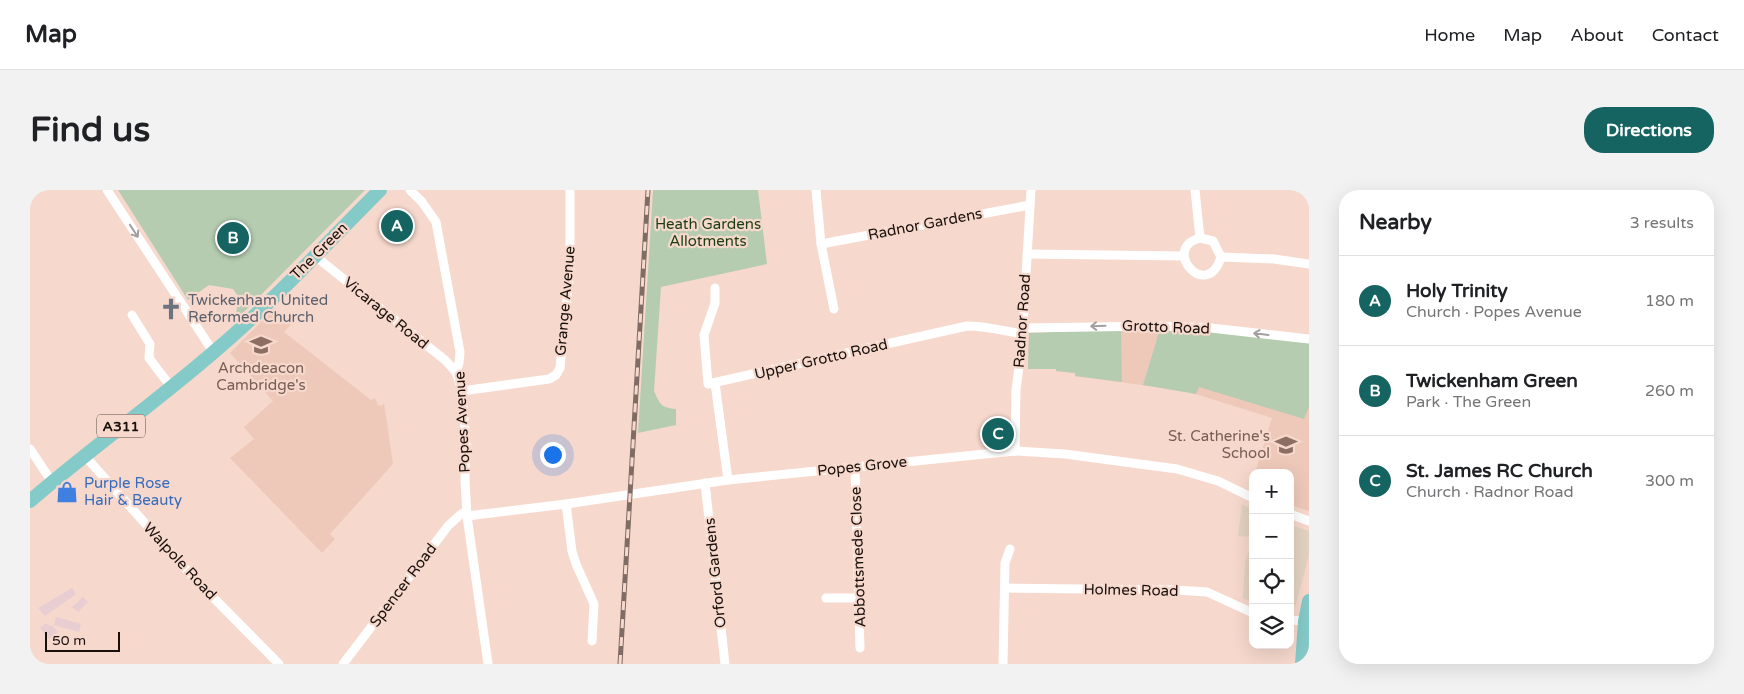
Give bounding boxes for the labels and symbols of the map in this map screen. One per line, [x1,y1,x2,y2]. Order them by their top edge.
street label: Radnor Gardens [866,204,984,244]
pin: A [381,207,413,245]
park label: Heath Gardens Allotments [655,215,761,250]
pin: B [217,219,249,257]
street label: The Green [287,219,351,283]
one-way arrow [129,223,139,237]
street label: Grange Avenue [551,245,579,357]
street label: Vicarage Road [340,273,432,353]
street label: Radnor Road [1010,273,1034,369]
place label: Twickenham United Reformed Church [188,291,328,326]
church icon: Twickenham United Reformed Church [158,296,184,322]
street label: Grotto Road [1122,316,1210,338]
one-way arrow [1091,322,1107,331]
one-way arrow [1253,329,1269,339]
school or university icon: Archdeacon Cambridge's [248,332,274,358]
street label: Upper Grotto Road [753,335,889,383]
place label: Archdeacon Cambridge's [216,359,306,394]
street label: Popes Avenue [450,371,474,473]
road number: A311 [97,415,145,438]
pin: C [982,415,1014,453]
place label: St. Catherine's School [1168,427,1270,462]
school or university icon: St. Catherine's School [1273,432,1299,458]
your location [540,442,566,468]
street label: Popes Grove [816,452,908,480]
place label: Purple Rose Hair & Beauty [84,474,182,509]
shop icon: Purple Rose Hair & Beauty [54,479,80,505]
street label: Abbottsmede Close [847,486,869,628]
street label: Orford Gardens [700,517,730,629]
street label: Walpole Road [140,519,220,603]
street label: Spencer Road [366,540,440,630]
street label: Holmes Road [1083,580,1179,600]
scale bar [45,629,120,652]

